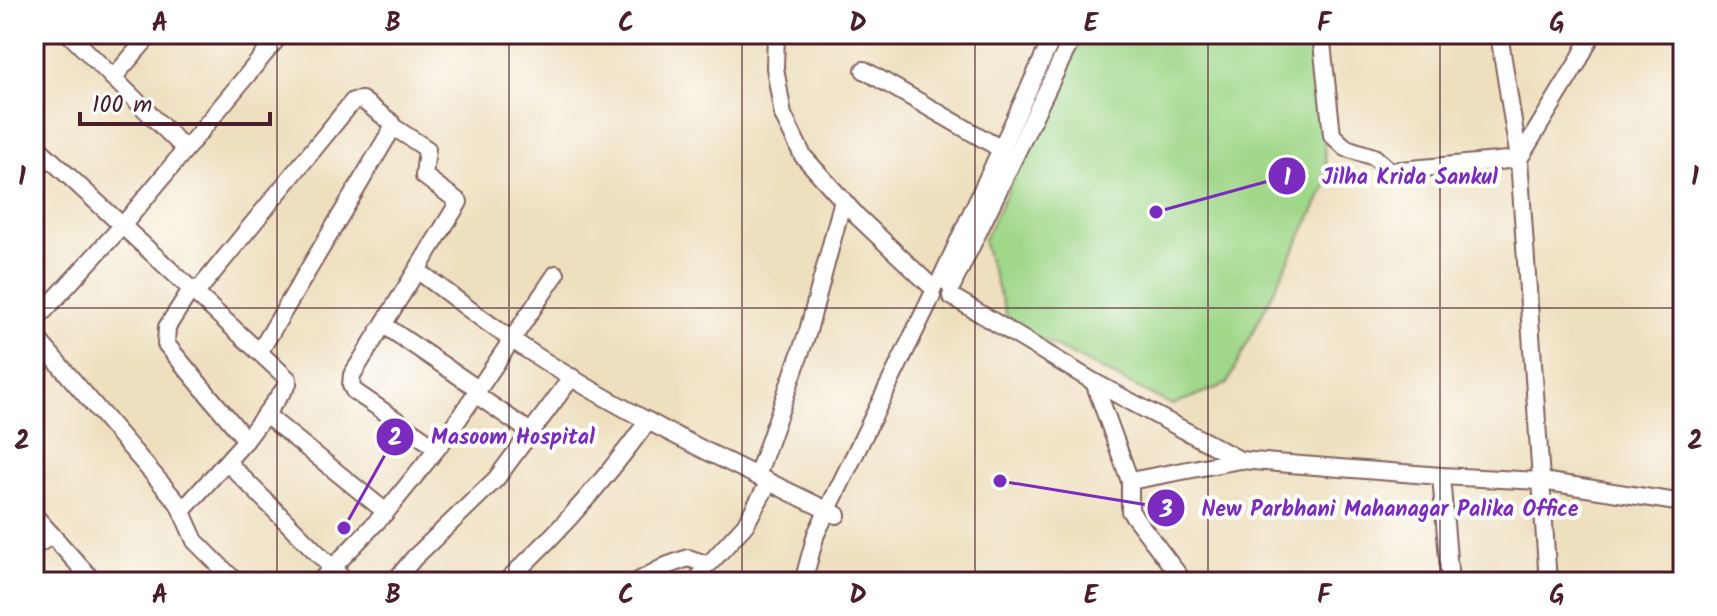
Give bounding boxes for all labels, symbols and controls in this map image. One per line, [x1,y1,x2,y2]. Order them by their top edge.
text: A [152,3,168,45]
text: B [385,3,401,45]
text: C [618,3,634,45]
text: D [849,3,867,45]
text: E [1084,3,1100,45]
text: F [1317,3,1333,45]
text: G [1549,3,1565,45]
scale bar [80,76,270,126]
text: 100 m [92,86,152,125]
callout: Jilha Krida Sankul [1267,153,1514,199]
text: 1 [18,157,26,199]
text: 1 [1691,157,1699,199]
text: 1 [1283,159,1291,198]
text: Jilha Krida Sankul [1322,161,1498,196]
callout: Masoom Hospital [375,414,611,460]
text: 2 [388,419,402,458]
text: 2 [14,421,30,463]
text: Masoom Hospital [431,421,595,456]
text: 2 [1687,421,1703,463]
callout: New Parbhani Mahanagar Palika Office [1146,485,1595,531]
text: 3 [1158,491,1173,530]
text: New Parbhani Mahanagar Palika Office [1201,493,1579,528]
text: A [152,575,168,616]
text: B [385,575,401,616]
text: C [618,575,634,616]
text: D [849,575,867,616]
text: E [1084,575,1100,616]
text: F [1317,575,1333,616]
text: G [1549,575,1565,616]

